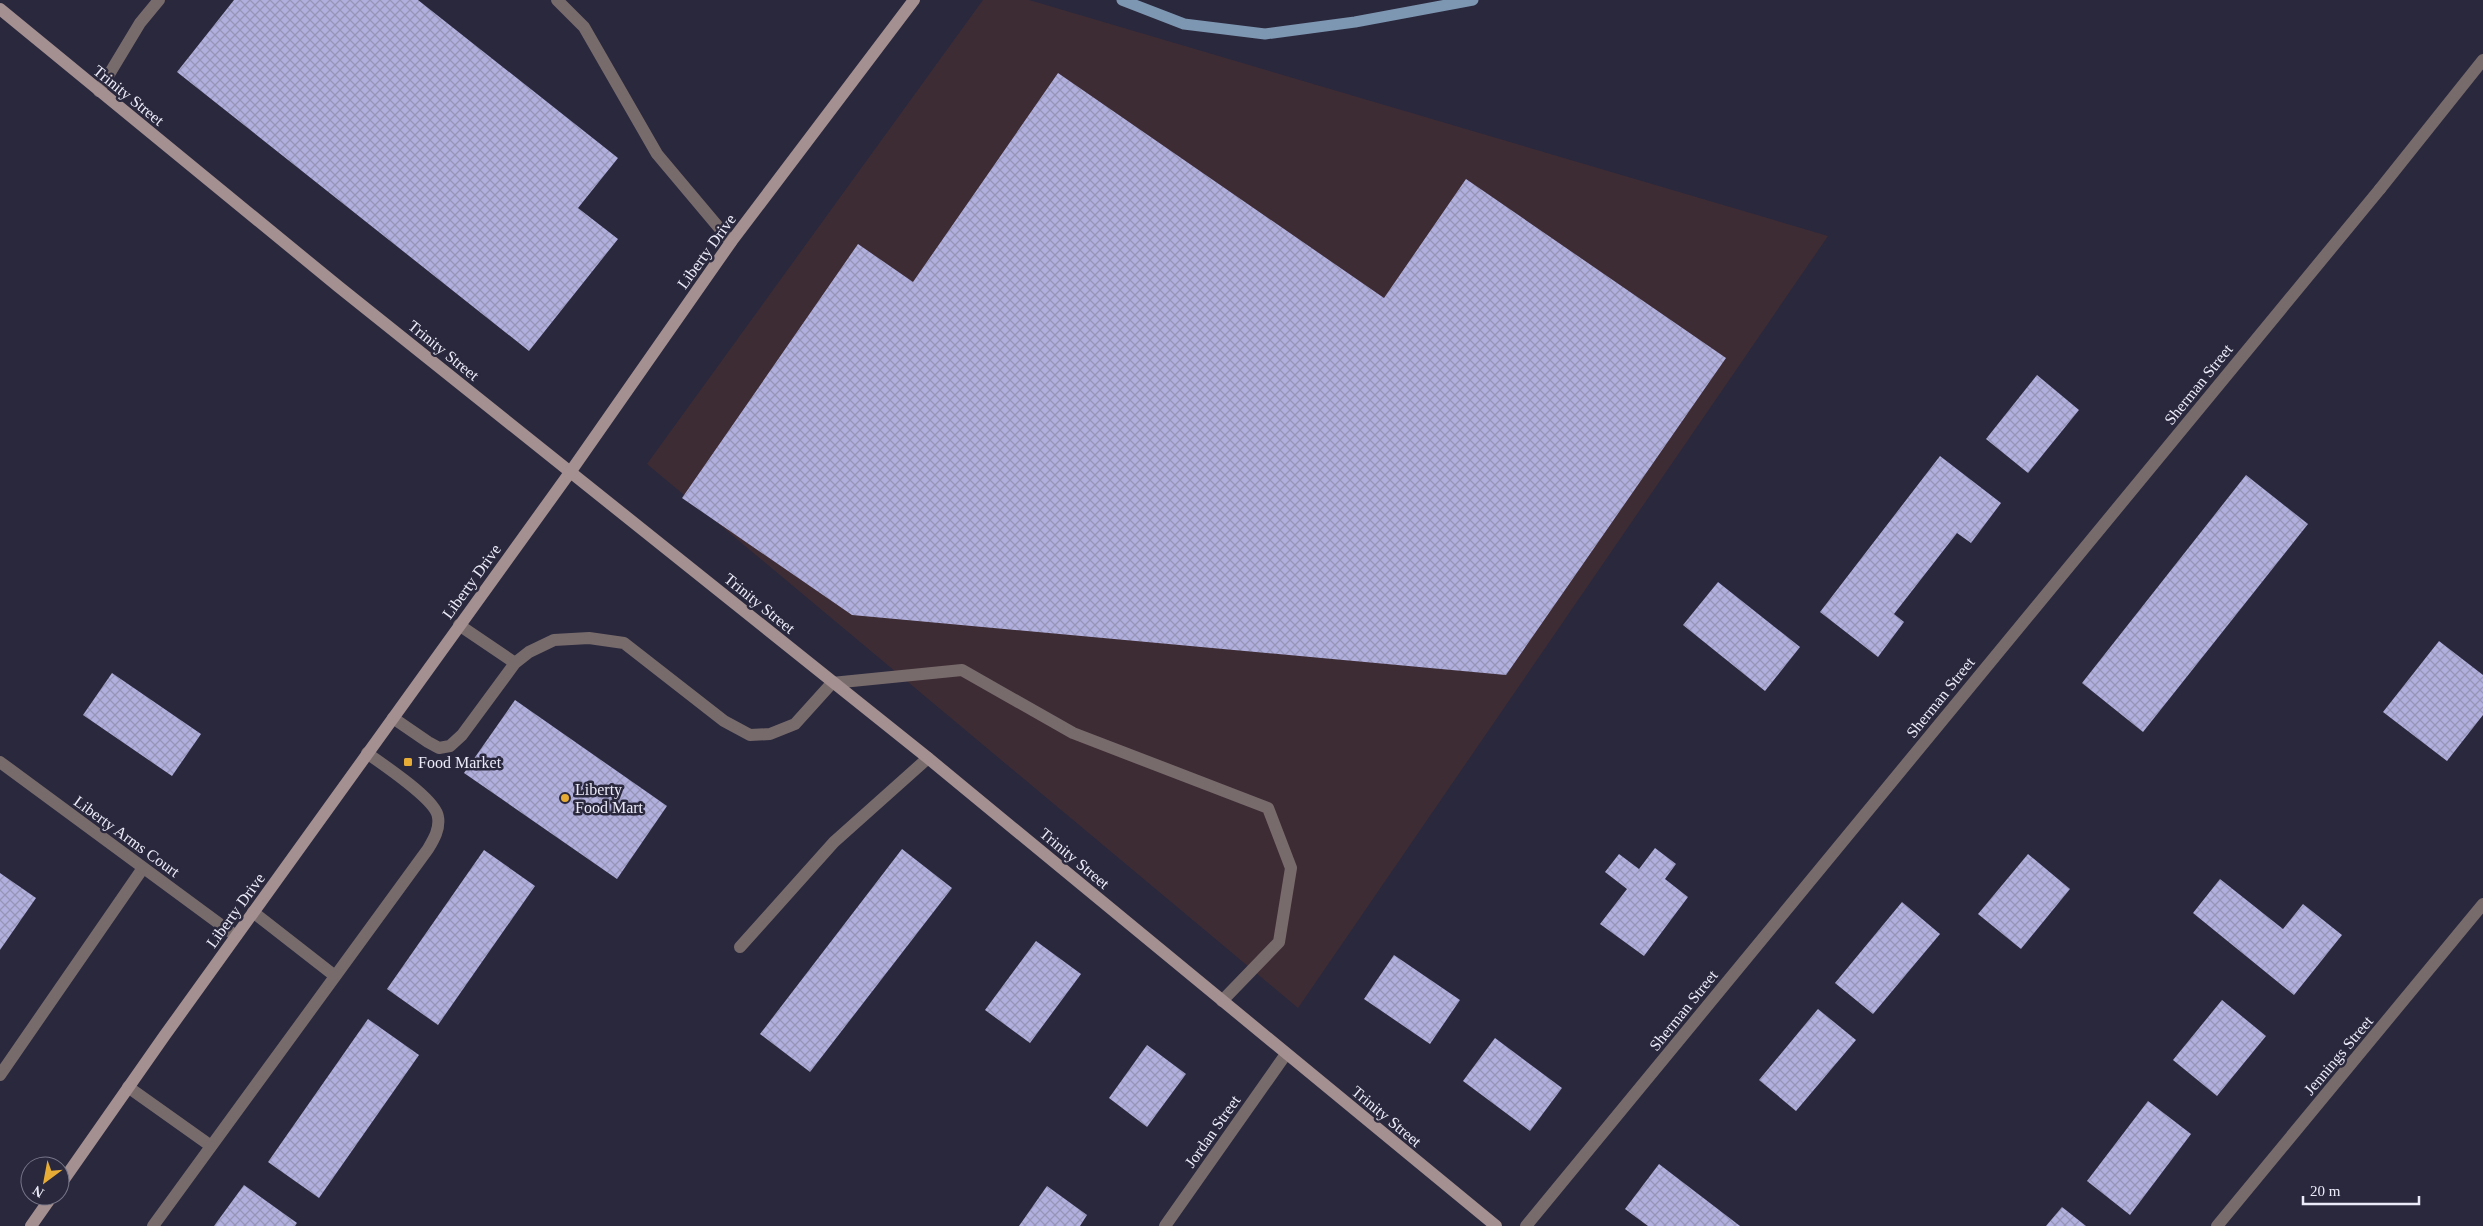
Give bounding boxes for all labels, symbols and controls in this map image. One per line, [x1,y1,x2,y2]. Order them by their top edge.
street label: Trinity Street [90,62,168,130]
street label: Liberty Drive [674,211,740,292]
street label: Trinity Street [405,317,483,385]
street label: Sherman Street [2161,340,2236,428]
street label: Liberty Drive [439,541,505,622]
street label: Trinity Street [721,570,799,638]
street label: Sherman Street [1903,653,1978,741]
place label: Food Market [418,754,502,771]
marker: Food Market [402,756,414,768]
place label: Liberty Food Mart [575,781,644,816]
street label: Liberty Arms Court [70,792,183,882]
marker: Liberty Food Mart [559,792,571,804]
street label: Trinity Street [1036,824,1113,893]
street label: Liberty Drive [203,870,269,951]
street label: Sherman Street [1646,966,1721,1054]
street label: Jennings Street [2301,1012,2377,1099]
street label: Trinity Street [1348,1082,1425,1151]
street label: Jordan Street [1181,1092,1244,1171]
north arrow [20,1156,70,1206]
scale bar [2303,1174,2419,1206]
text: N [30,1183,47,1201]
text: 20 m [2310,1183,2341,1199]

